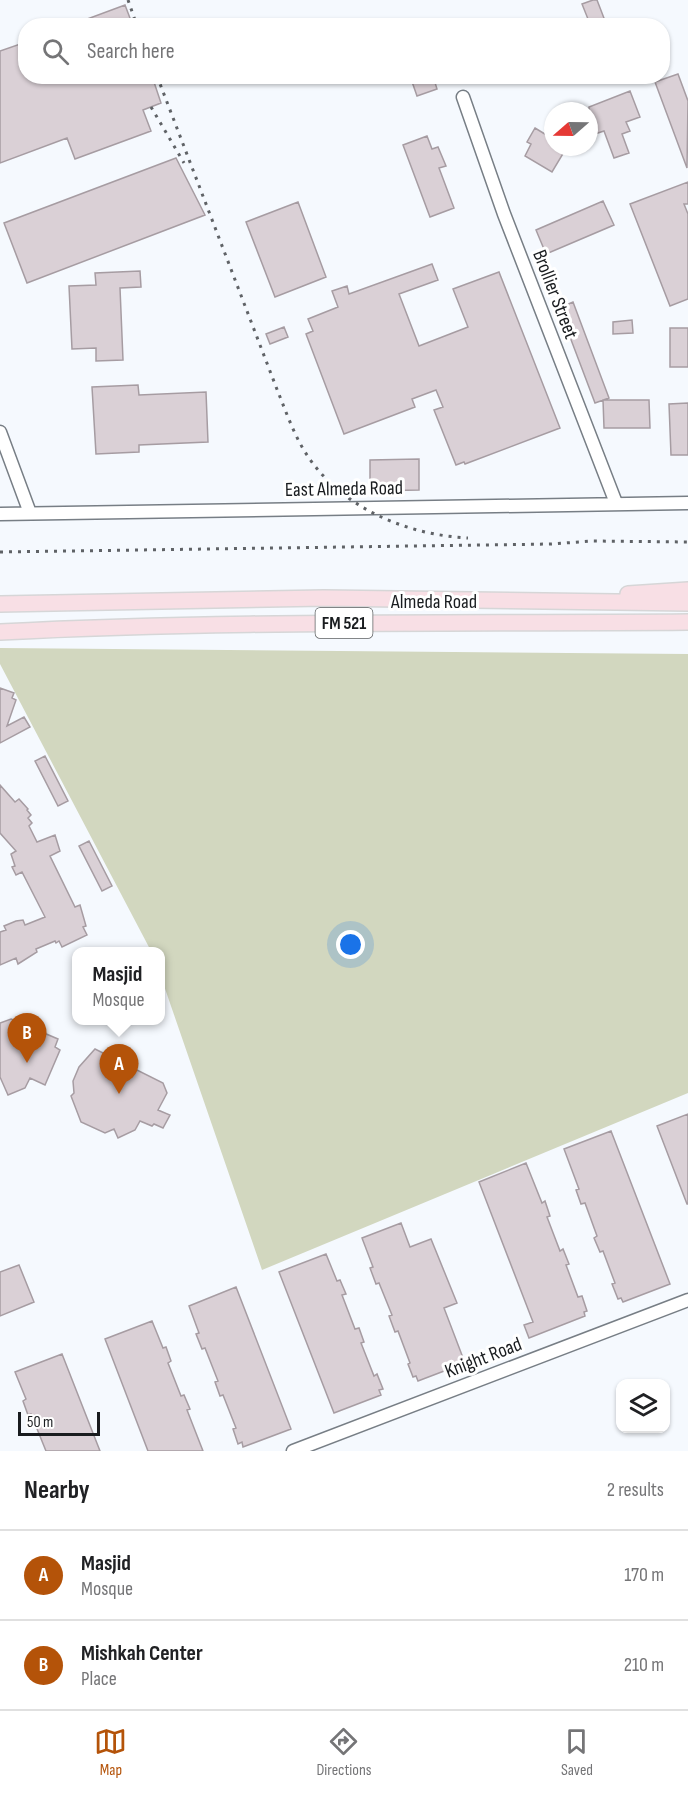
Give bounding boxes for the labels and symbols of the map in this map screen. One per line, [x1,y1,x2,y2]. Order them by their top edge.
north arrow [544,102,598,156]
street label: Brollier Street [527,246,583,342]
street label: East Almeda Road [285,476,403,502]
street label: Almeda Road [390,590,477,614]
road number: FM 521 [316,608,372,638]
your location [336,930,365,959]
pin: B [8,1014,46,1063]
pin: A [100,1044,138,1094]
street label: Knight Road [441,1332,525,1384]
scale bar [18,1409,100,1436]

